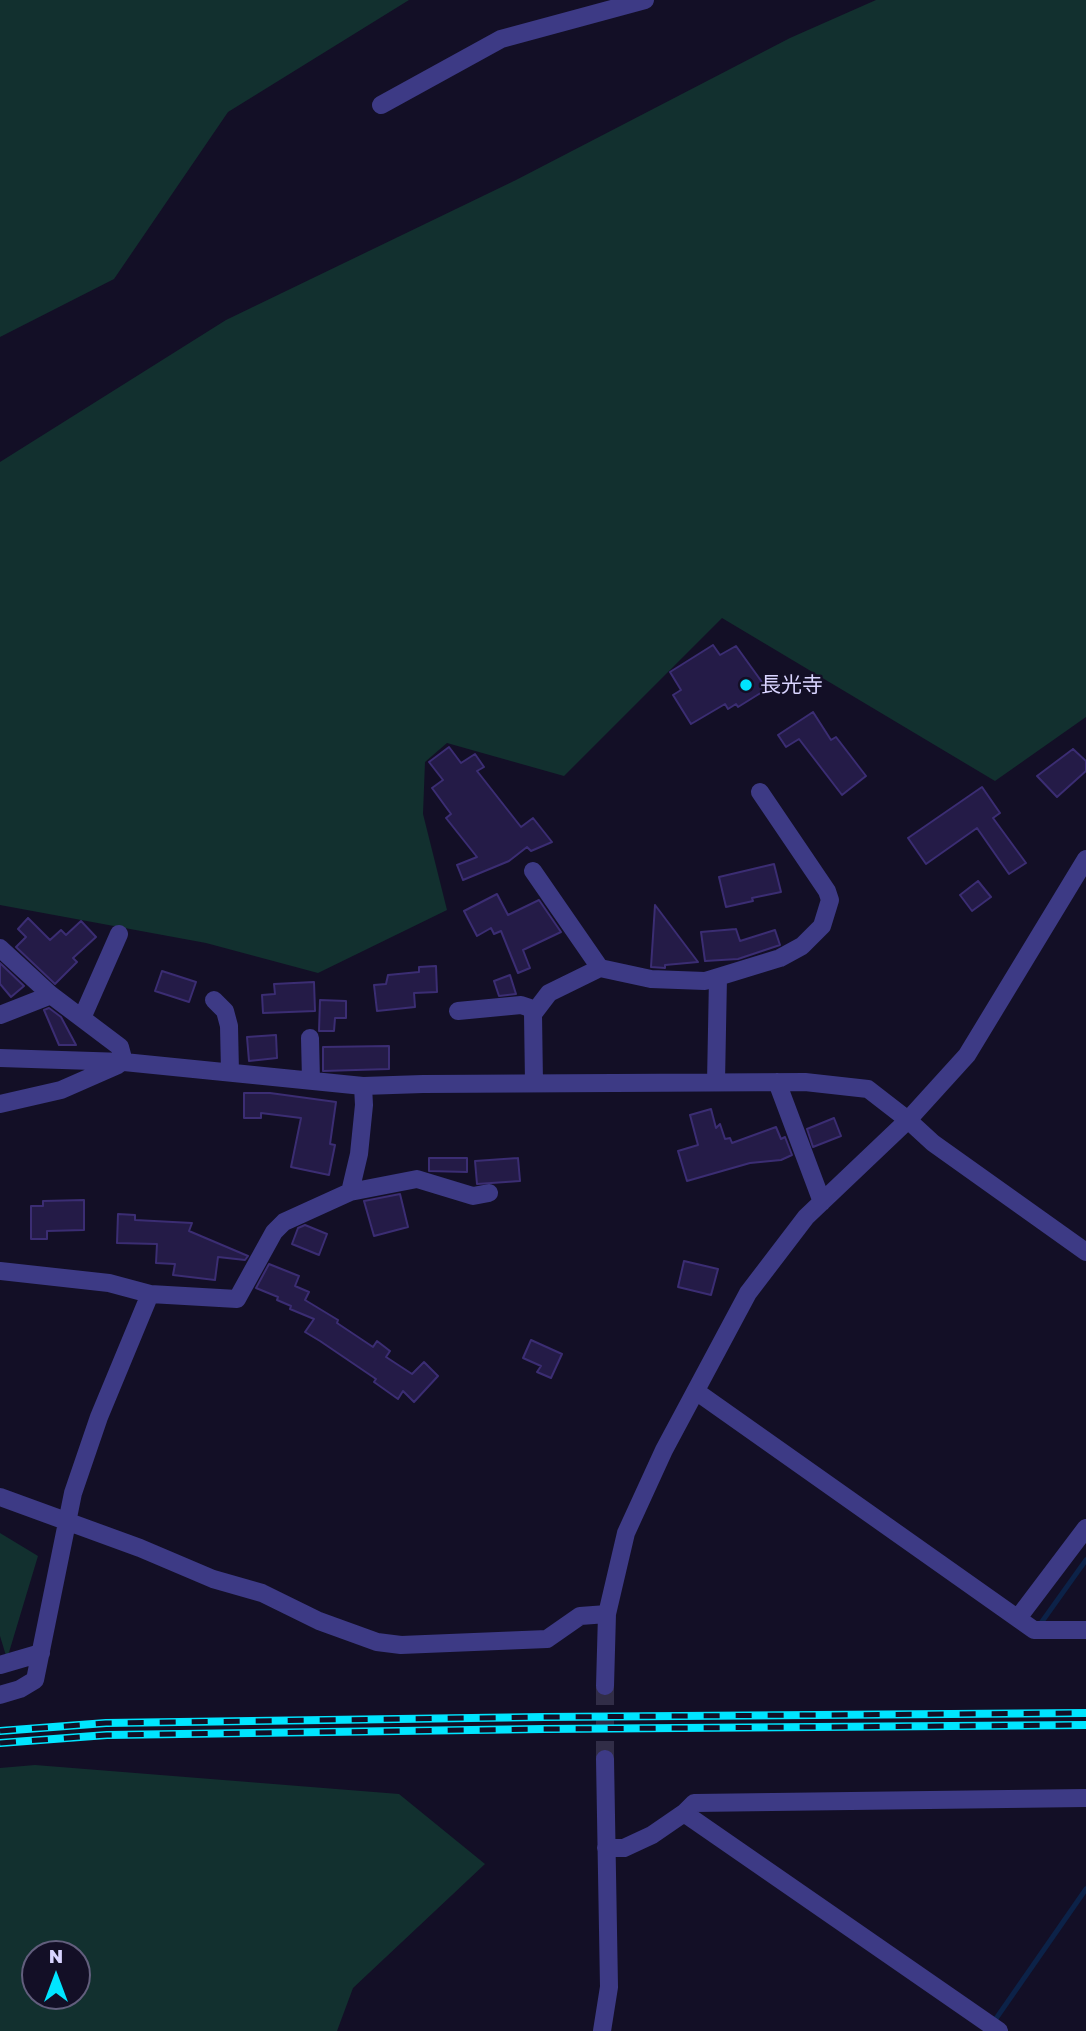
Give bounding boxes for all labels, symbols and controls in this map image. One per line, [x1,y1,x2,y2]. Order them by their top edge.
place label: 長光寺 [760,672,823,698]
marker: 長光寺 [738,677,754,693]
north arrow [21,1940,91,2010]
text: N [49,1944,63,1967]

